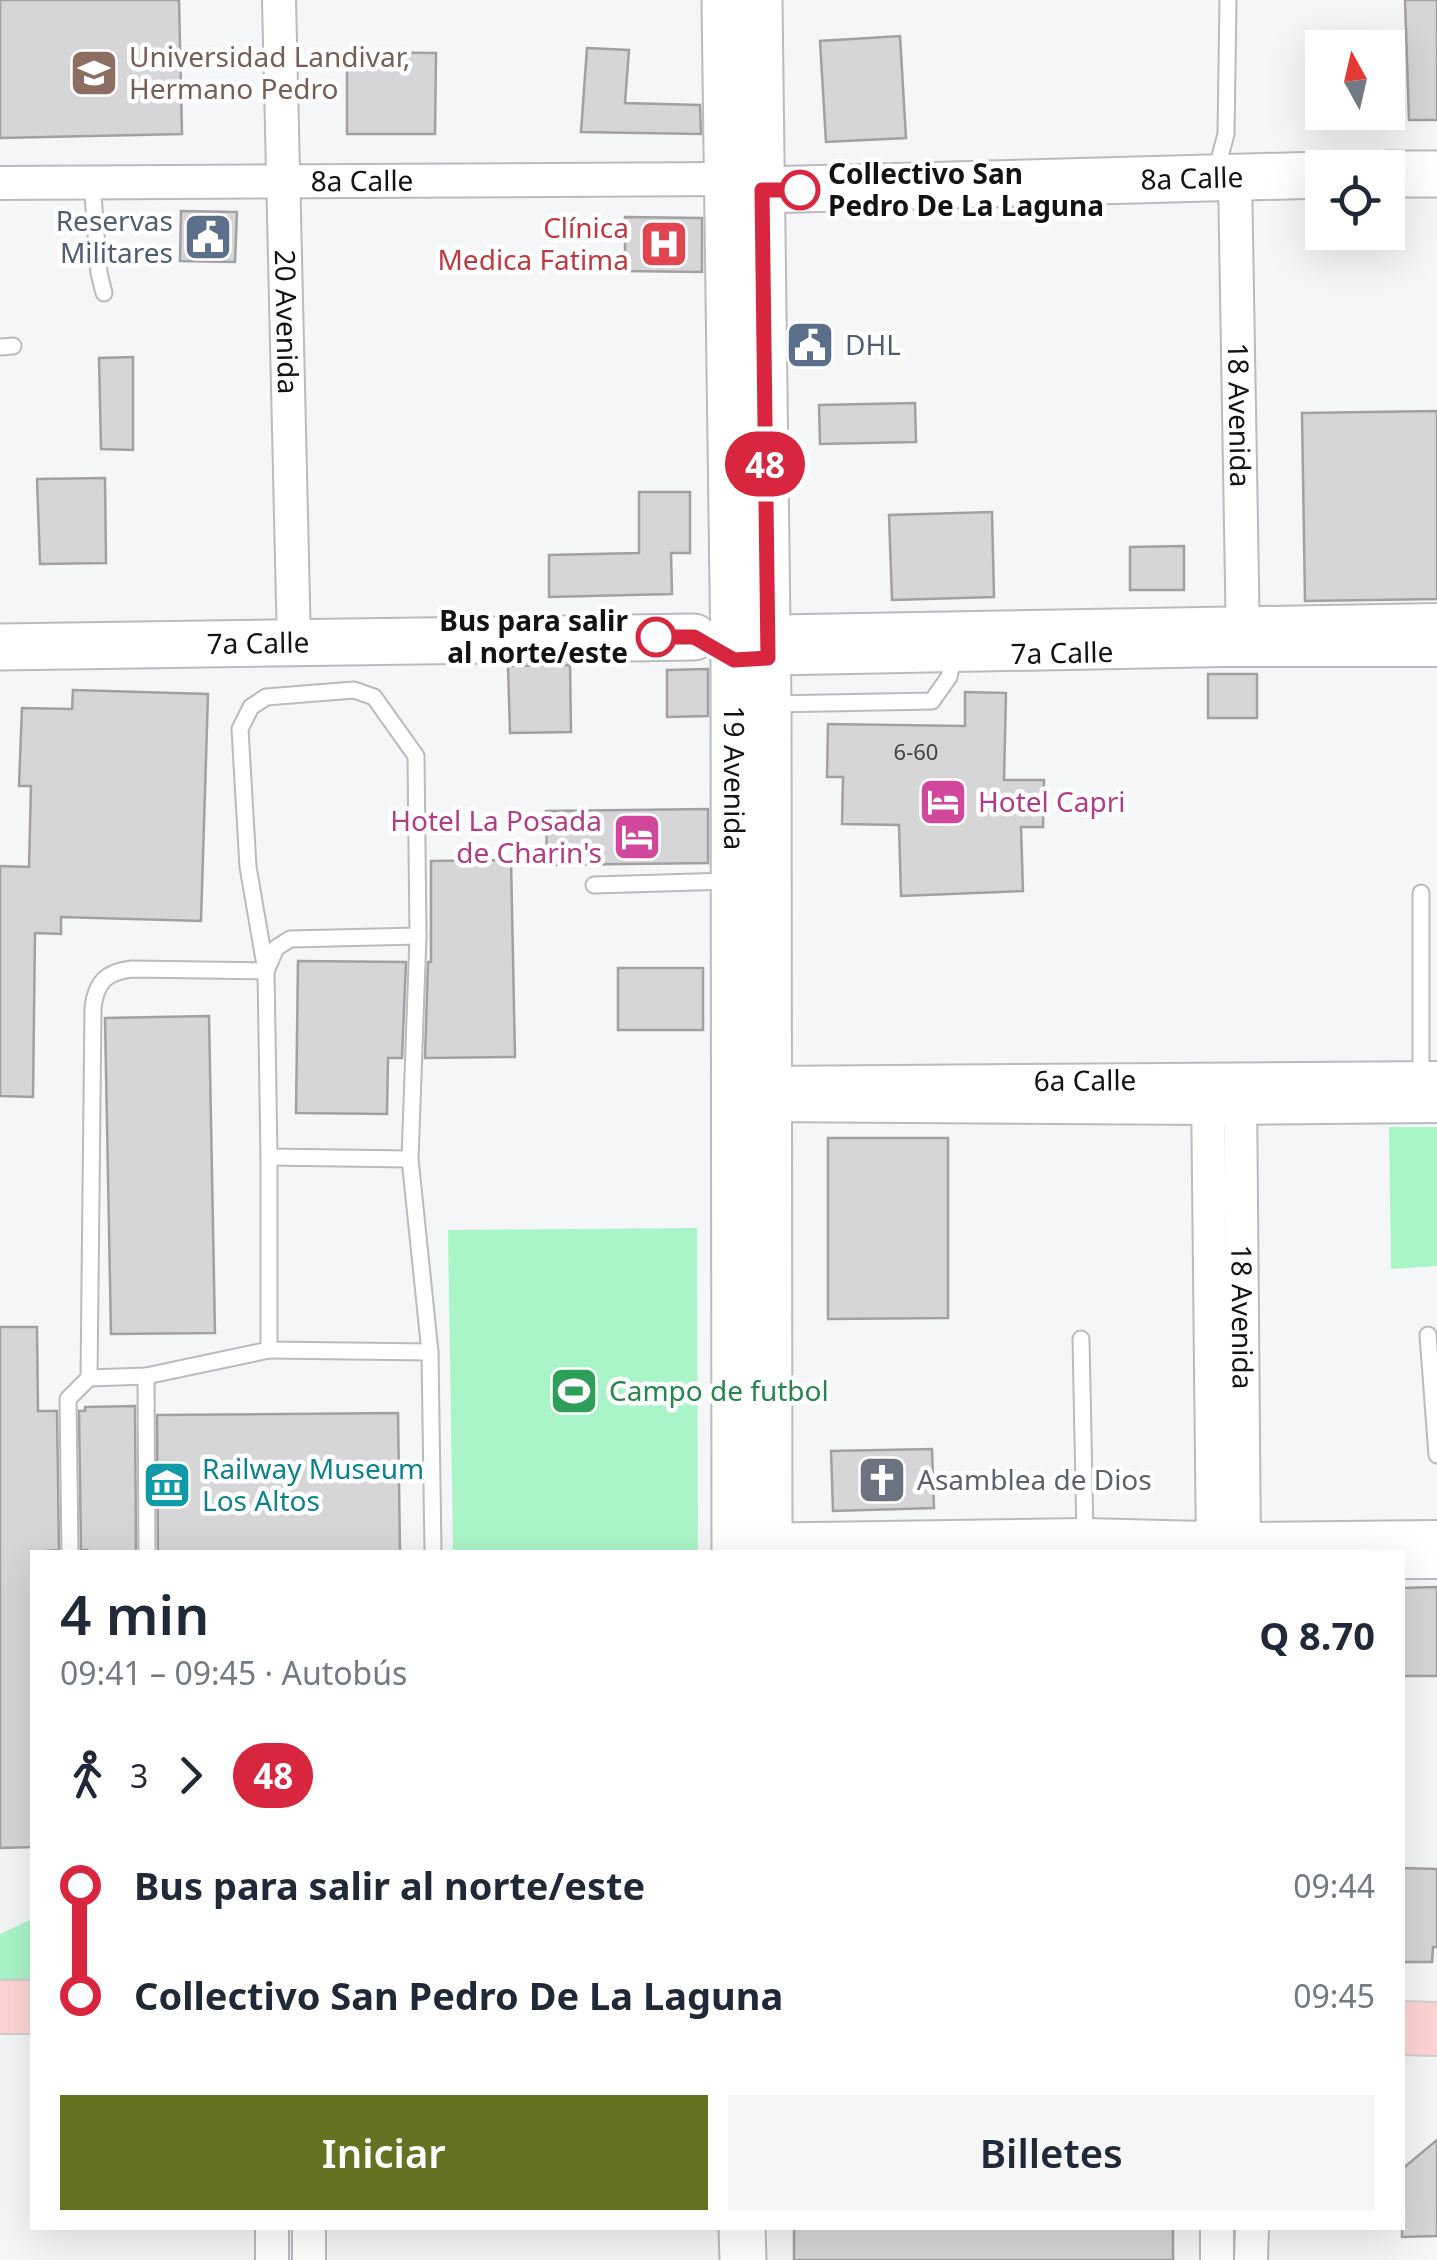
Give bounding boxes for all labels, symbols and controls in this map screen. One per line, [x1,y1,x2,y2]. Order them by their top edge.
north arrow [1305,30,1405,130]
map controls [1305,30,1405,250]
place label: Universidad Landivar, Hermano Pedro [129,37,410,107]
school or university icon: Universidad Landivar, Hermano Pedro [68,47,120,99]
button: locate [1305,150,1405,250]
place label: Collectivo San Pedro De La Laguna [828,154,1104,224]
street label: 8a Calle [1140,157,1244,198]
street label: 8a Calle [311,161,413,199]
marker: Collectivo San Pedro De La Laguna [781,171,819,209]
place label: Reservas Militares [56,201,173,271]
place label: Clínica Medica Fatima [437,208,629,278]
public building icon: Reservas Militares [182,211,234,263]
hospital icon: Clínica Medica Fatima [638,218,690,270]
street label: 20 Avenida [267,249,308,395]
public building icon: DHL [784,319,836,371]
place label: DHL [845,325,901,363]
street label: 18 Avenida [1220,342,1260,488]
line badge: 48 [720,432,810,496]
text: 48 [745,441,785,488]
place label: Bus para salir al norte/este [439,601,628,671]
marker: Bus para salir al norte/este [637,618,675,656]
street label: 7a Calle [206,623,310,662]
street label: 7a Calle [1010,632,1114,672]
street label: 19 Avenida [716,706,754,850]
house number: 6-60 [894,736,938,766]
hotel icon: Hotel Capri [917,776,969,828]
place label: Hotel Capri [978,782,1126,820]
place label: Hotel La Posada de Charin's [390,801,602,871]
hotel icon: Hotel La Posada de Charin's [611,811,663,863]
street label: 6a Calle [1033,1060,1136,1099]
street label: 18 Avenida [1223,1244,1263,1390]
sports icon: Campo de futbol [548,1365,600,1417]
place label: Campo de futbol [609,1371,829,1409]
place label: Railway Museum Los Altos [202,1449,424,1519]
church icon: Asamblea de Dios [856,1454,908,1506]
museum icon: Railway Museum Los Altos [141,1459,193,1511]
place label: Asamblea de Dios [917,1460,1152,1498]
text: 4 min [60,1576,209,1651]
text: Q 8.70 [1259,1609,1375,1661]
text: 09:41 – 09:45 · Autobús [60,1651,407,1694]
icon: walk [60,1748,115,1803]
icon: forward [163,1748,218,1803]
text: 48 [253,1752,293,1799]
text: 3 [130,1754,148,1797]
text: Bus para salir al norte/este [134,1859,645,1911]
text: 09:44 [1293,1864,1375,1907]
text: Collectivo San Pedro De La Laguna [134,1969,783,2021]
text: 09:45 [1293,1974,1375,2017]
button: Iniciar [60,2095,708,2210]
button: Billetes [728,2095,1375,2210]

